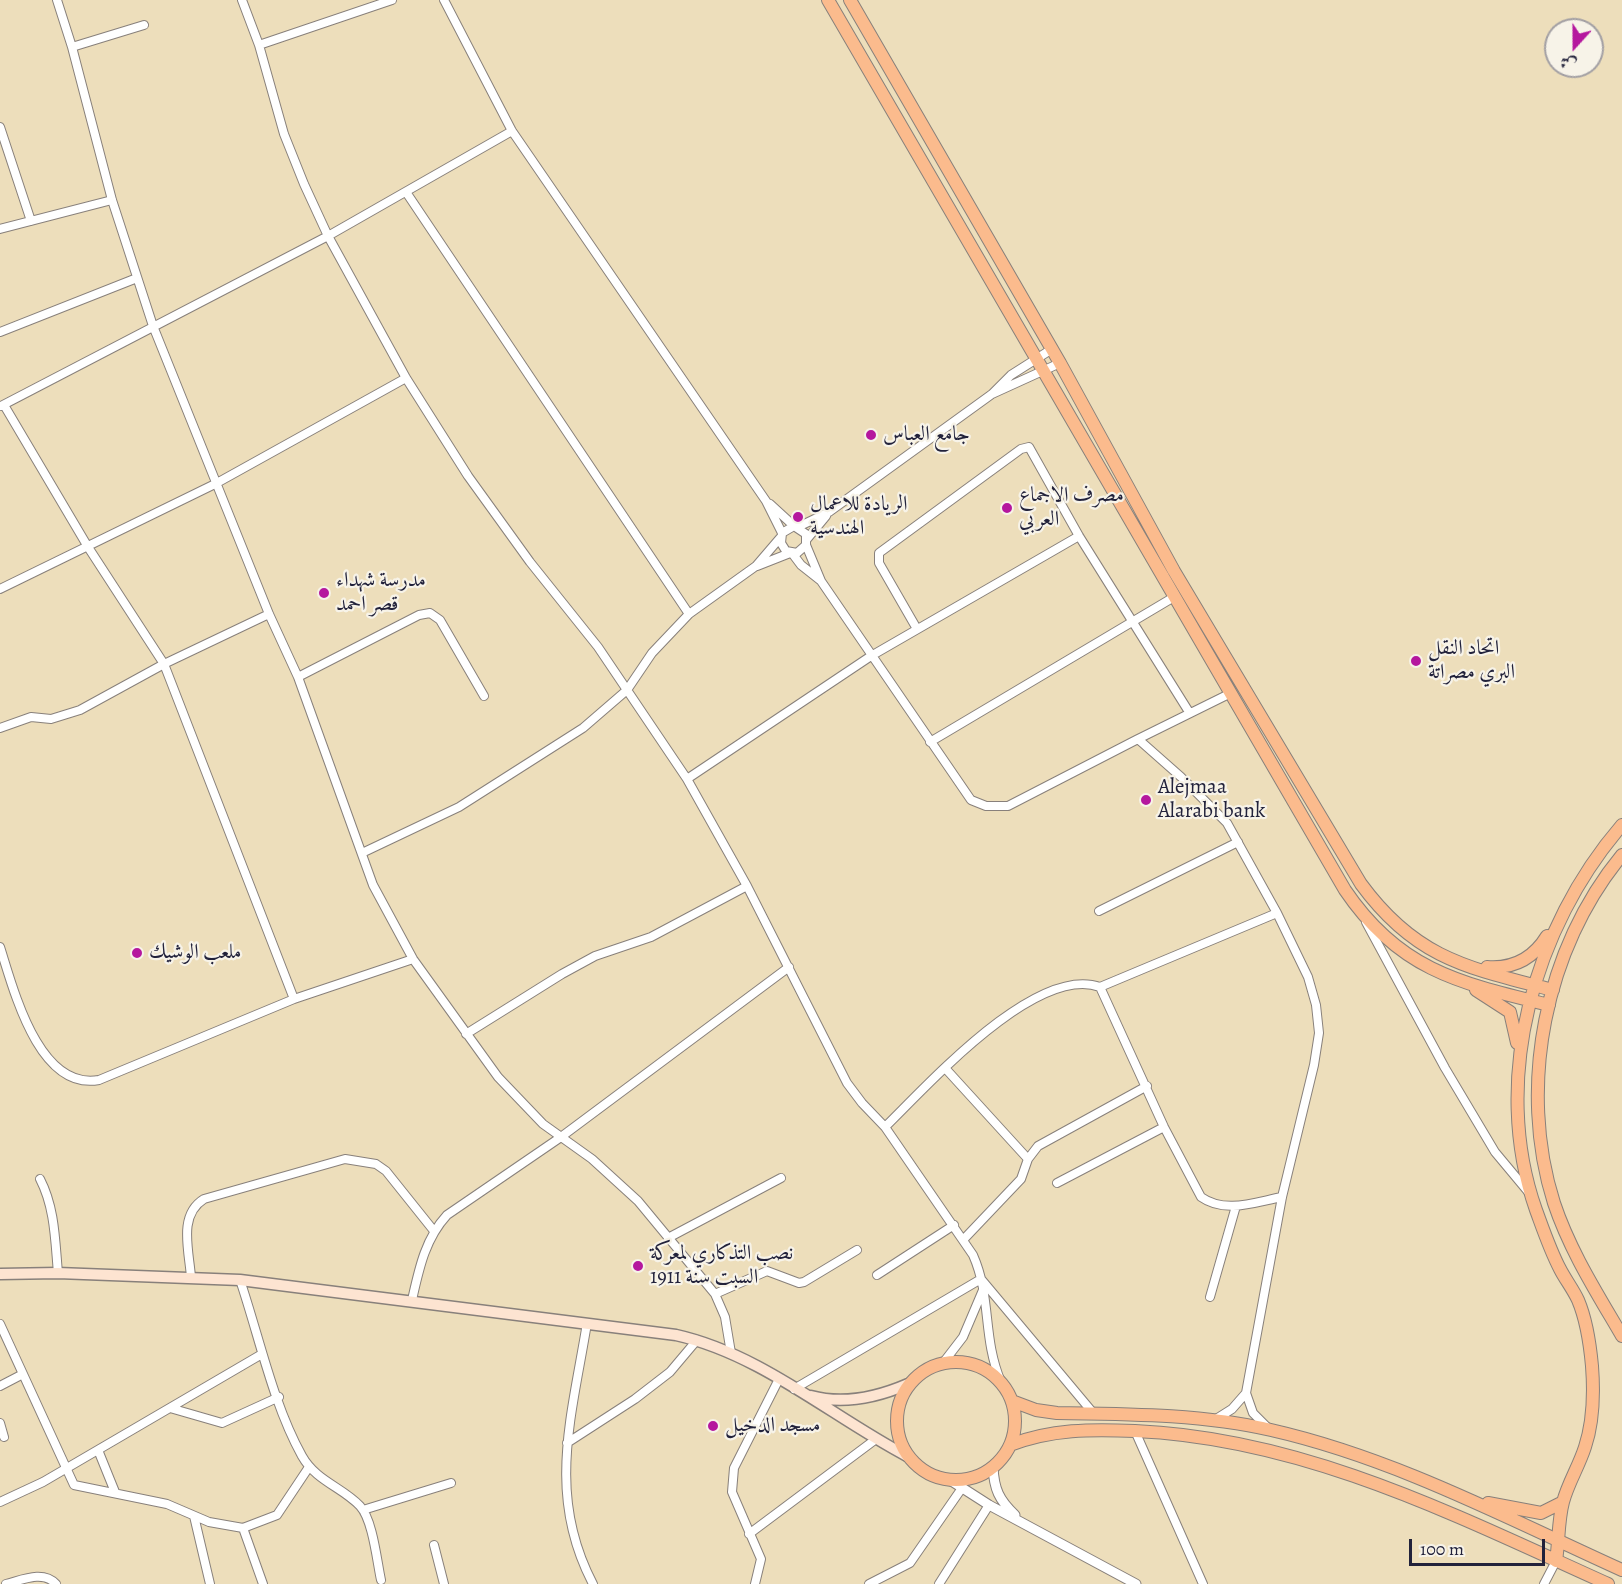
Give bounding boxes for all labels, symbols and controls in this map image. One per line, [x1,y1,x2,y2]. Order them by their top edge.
north arrow [1544,18,1604,78]
text: ش [1557,50,1580,76]
place label: جامع العباس [883,422,970,448]
marker: جامع العباس [864,428,878,442]
place label: مصرف الاجماع العربي [1019,483,1124,533]
place label: الريادة للاعمال الهندسية [810,492,908,542]
marker: مصرف الاجماع العربي [1000,501,1014,515]
marker: الريادة للاعمال الهندسية [791,510,805,524]
place label: مدرسة شهداء قصر احمد [336,568,426,618]
marker: مدرسة شهداء قصر احمد [317,586,331,600]
place label: اتحاد النقل البري مصراتة [1428,636,1515,686]
marker: اتحاد النقل البري مصراتة [1409,654,1423,668]
place label: Alejmaa Alarabi bank [1158,775,1266,825]
marker: Alejmaa Alarabi bank [1139,793,1153,807]
place label: ملعب الوشيك [149,940,241,966]
marker: ملعب الوشيك [130,946,144,960]
place label: نصب التذكاري لمعركة السبت سنة 1911 [650,1241,793,1291]
marker: نصب التذكاري لمعركة السبت سنة 1911 [631,1259,645,1273]
place label: مسجد الدخيل [725,1413,821,1439]
marker: مسجد الدخيل [706,1419,720,1433]
scale bar [1412,1527,1548,1565]
text: 100 m [1420,1537,1464,1561]

